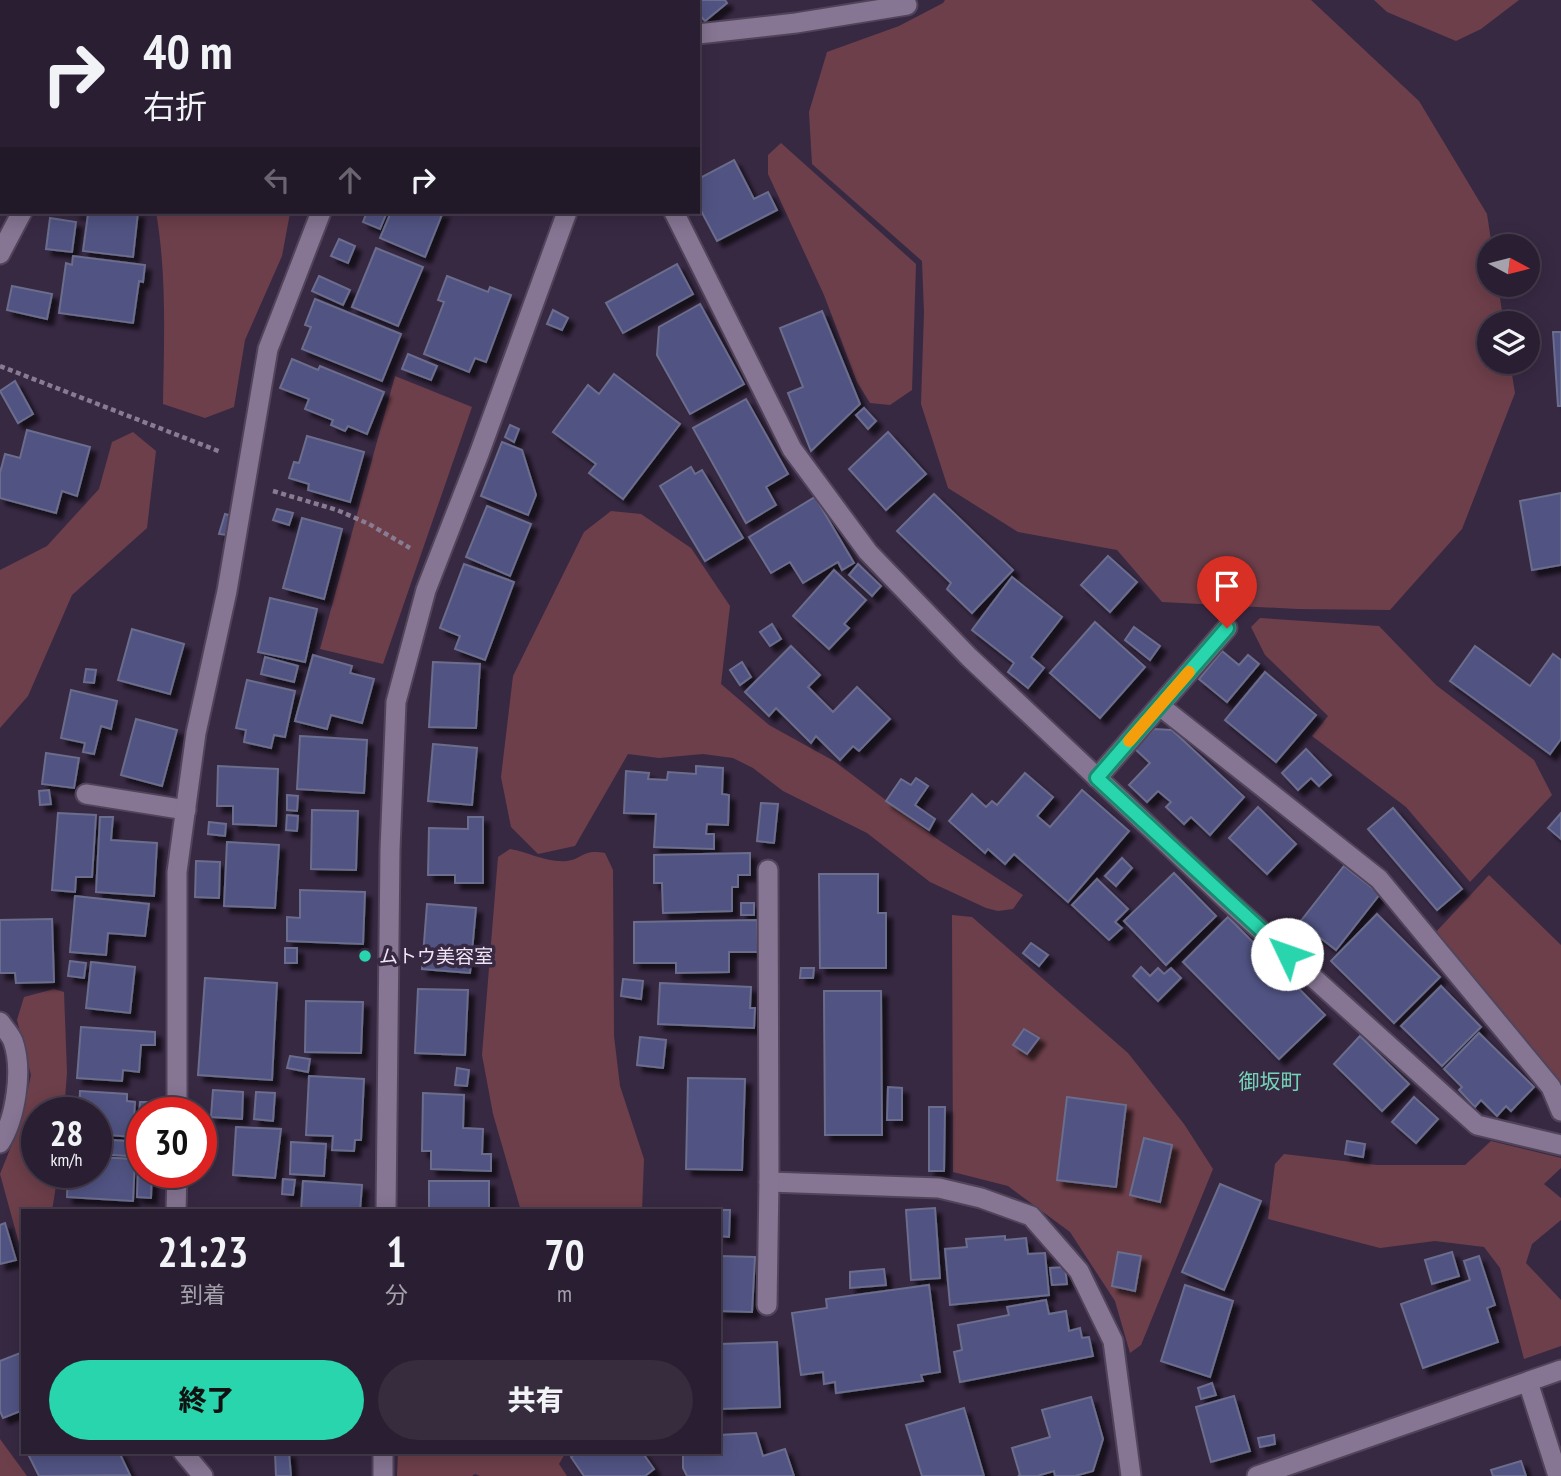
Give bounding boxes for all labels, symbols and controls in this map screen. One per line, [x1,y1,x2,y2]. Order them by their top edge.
text: 40 m [143,19,232,83]
icon: right [28,28,119,119]
text: 右折 [143,85,207,127]
icon: left [258,161,296,199]
icon: ahead [331,161,369,199]
icon: right [404,161,442,199]
north arrow [1477,234,1540,298]
map controls [1477,234,1540,374]
button: layers [1477,311,1540,374]
pin [1197,556,1257,628]
icon: arrive [1208,567,1246,605]
position arrow [1250,917,1324,991]
place label: ムトウ美容室 [379,944,493,968]
marker: ムトウ美容室 [357,948,373,964]
district label: 御坂町 [1239,1068,1302,1095]
speed limit sign: 30 [126,1097,217,1188]
text: 28 [50,1110,83,1156]
text: km/h [51,1148,82,1171]
text: 21:23 [157,1224,248,1279]
text: 1 [386,1224,406,1279]
text: 70 [544,1227,584,1282]
text: m [557,1279,572,1308]
text: 到着 [180,1280,226,1309]
text: 分 [385,1280,408,1309]
button: 終了 [49,1360,364,1440]
button: 共有 [378,1360,693,1440]

